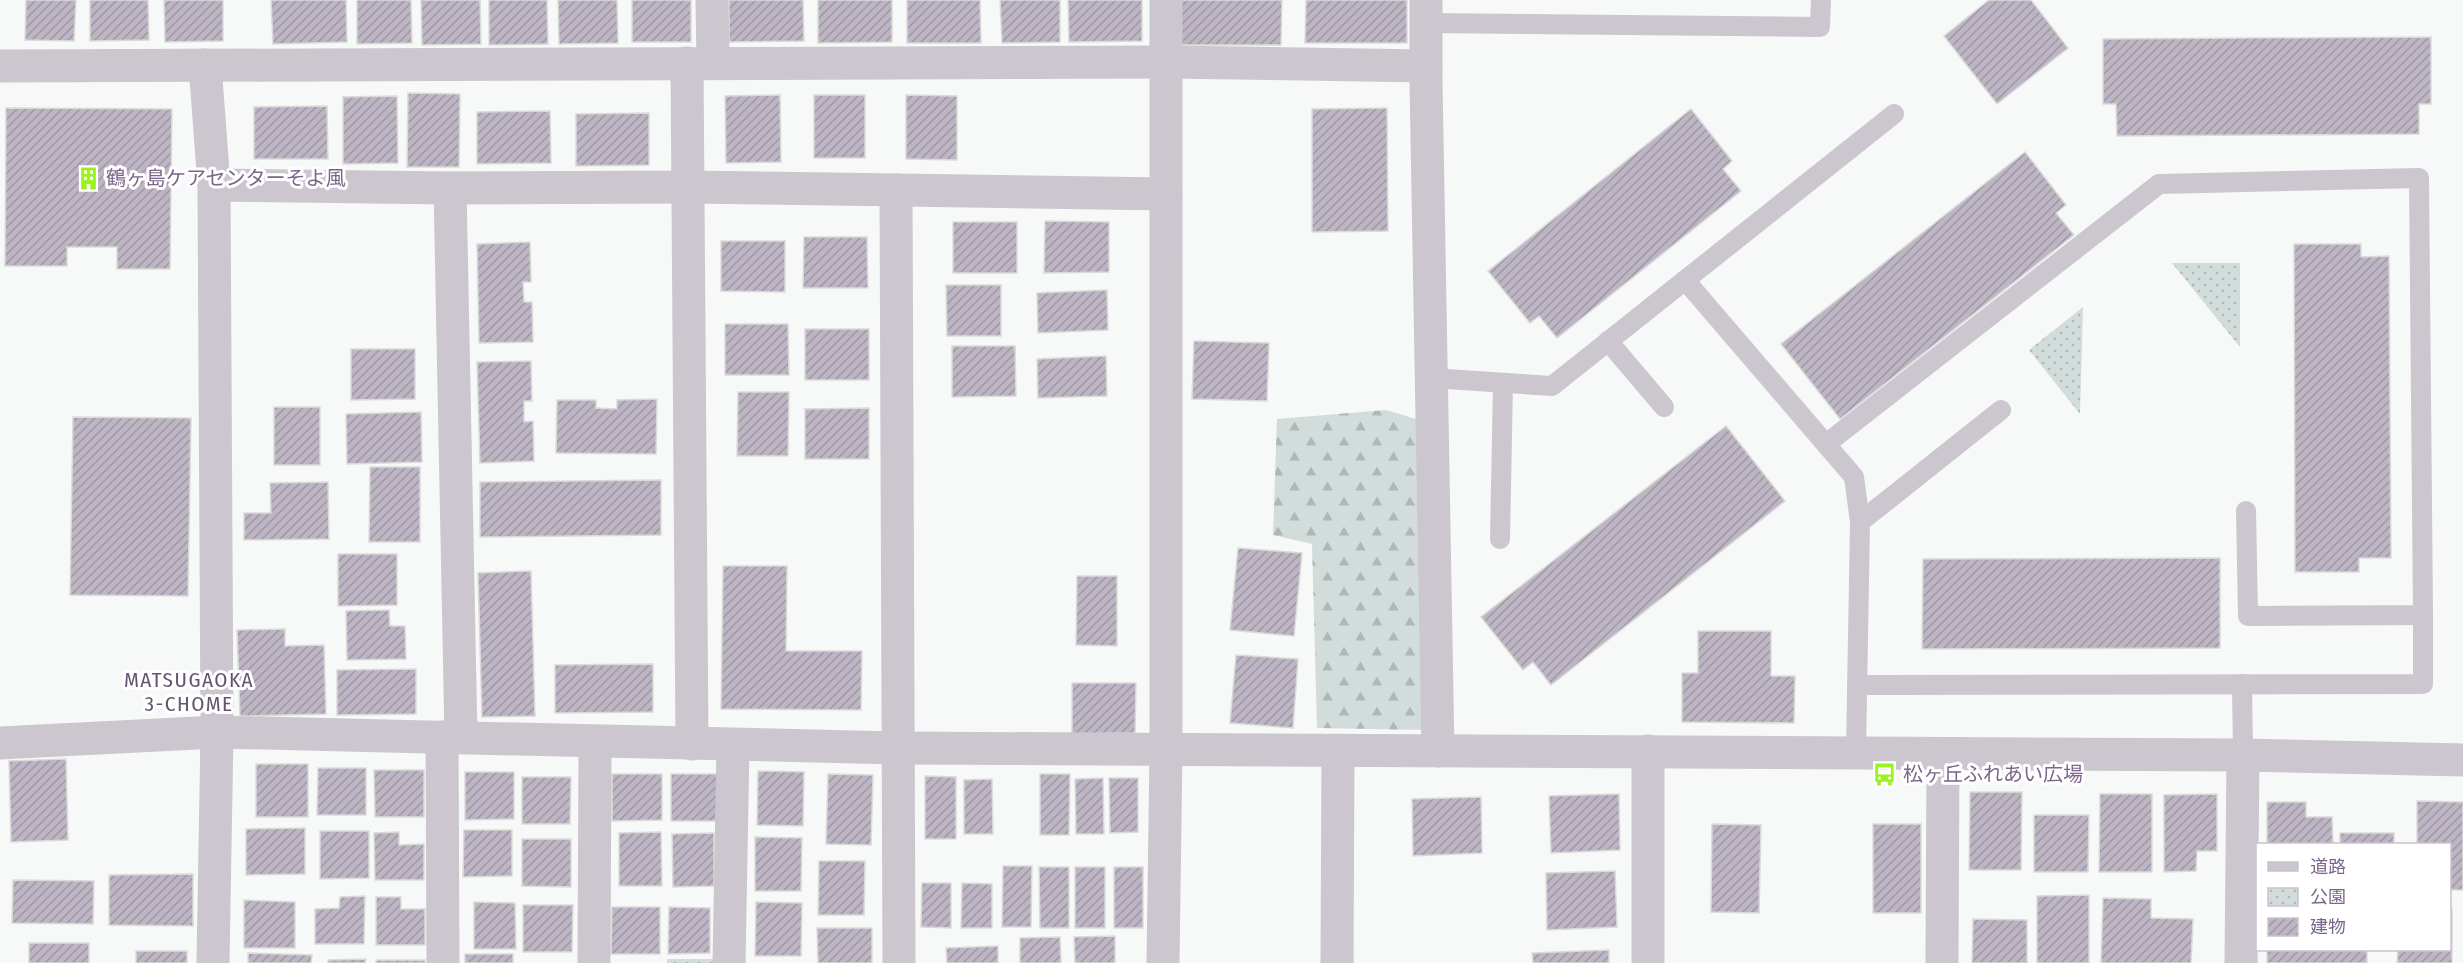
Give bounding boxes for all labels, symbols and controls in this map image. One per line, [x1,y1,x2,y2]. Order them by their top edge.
building icon: 鶴ヶ島ケアセンターそよ風 [75,165,101,191]
place label: 鶴ヶ島ケアセンターそよ風 [106,166,346,190]
district label: MATSUGAOKA 3-CHOME [124,667,254,717]
bus stop icon: 松ヶ丘ふれあい広場 [1872,761,1898,787]
place label: 松ヶ丘ふれあい広場 [1903,762,2083,786]
legend [2256,843,2451,951]
text: 道路 [2310,856,2346,878]
text: 公園 [2310,886,2346,908]
text: 建物 [2310,916,2346,938]

